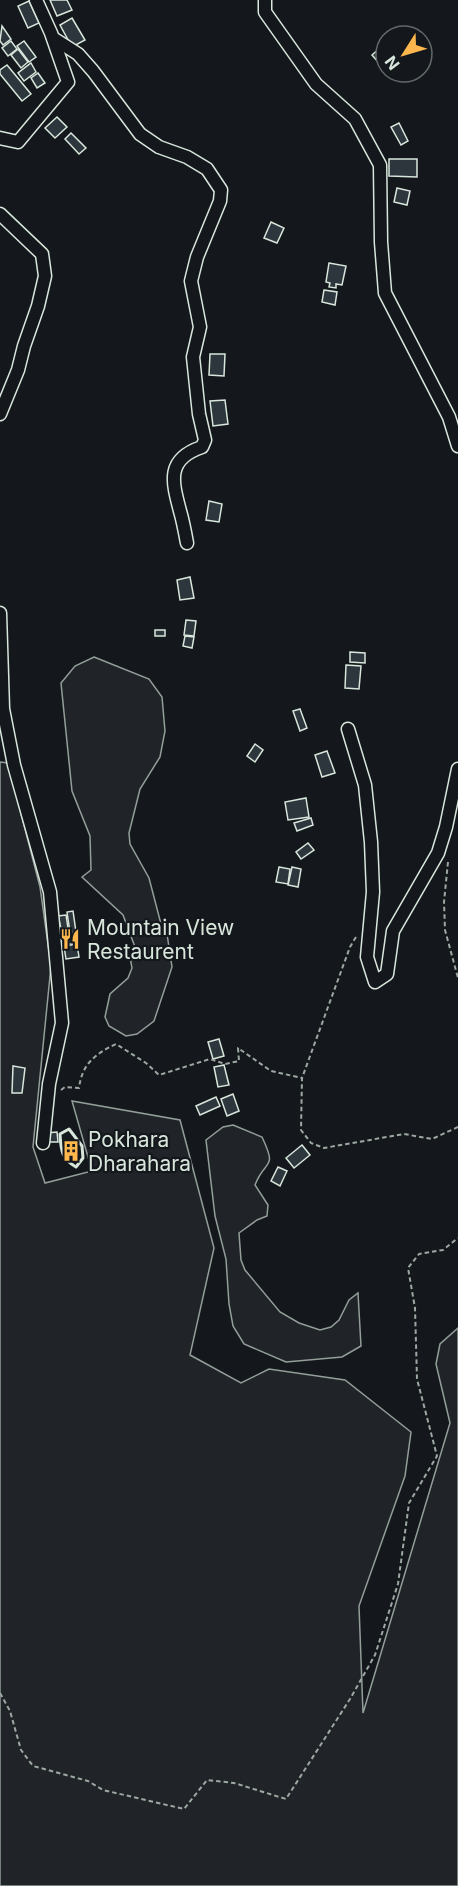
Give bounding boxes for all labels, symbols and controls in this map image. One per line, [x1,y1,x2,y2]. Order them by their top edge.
north arrow [374,24,434,84]
text: N [380,52,404,74]
place label: Mountain View Restaurent [87,915,234,964]
restaurant icon: Mountain View Restaurent [58,927,82,951]
place label: Pokhara Dharahara [88,1127,191,1176]
building icon: Pokhara Dharahara [59,1139,83,1163]

